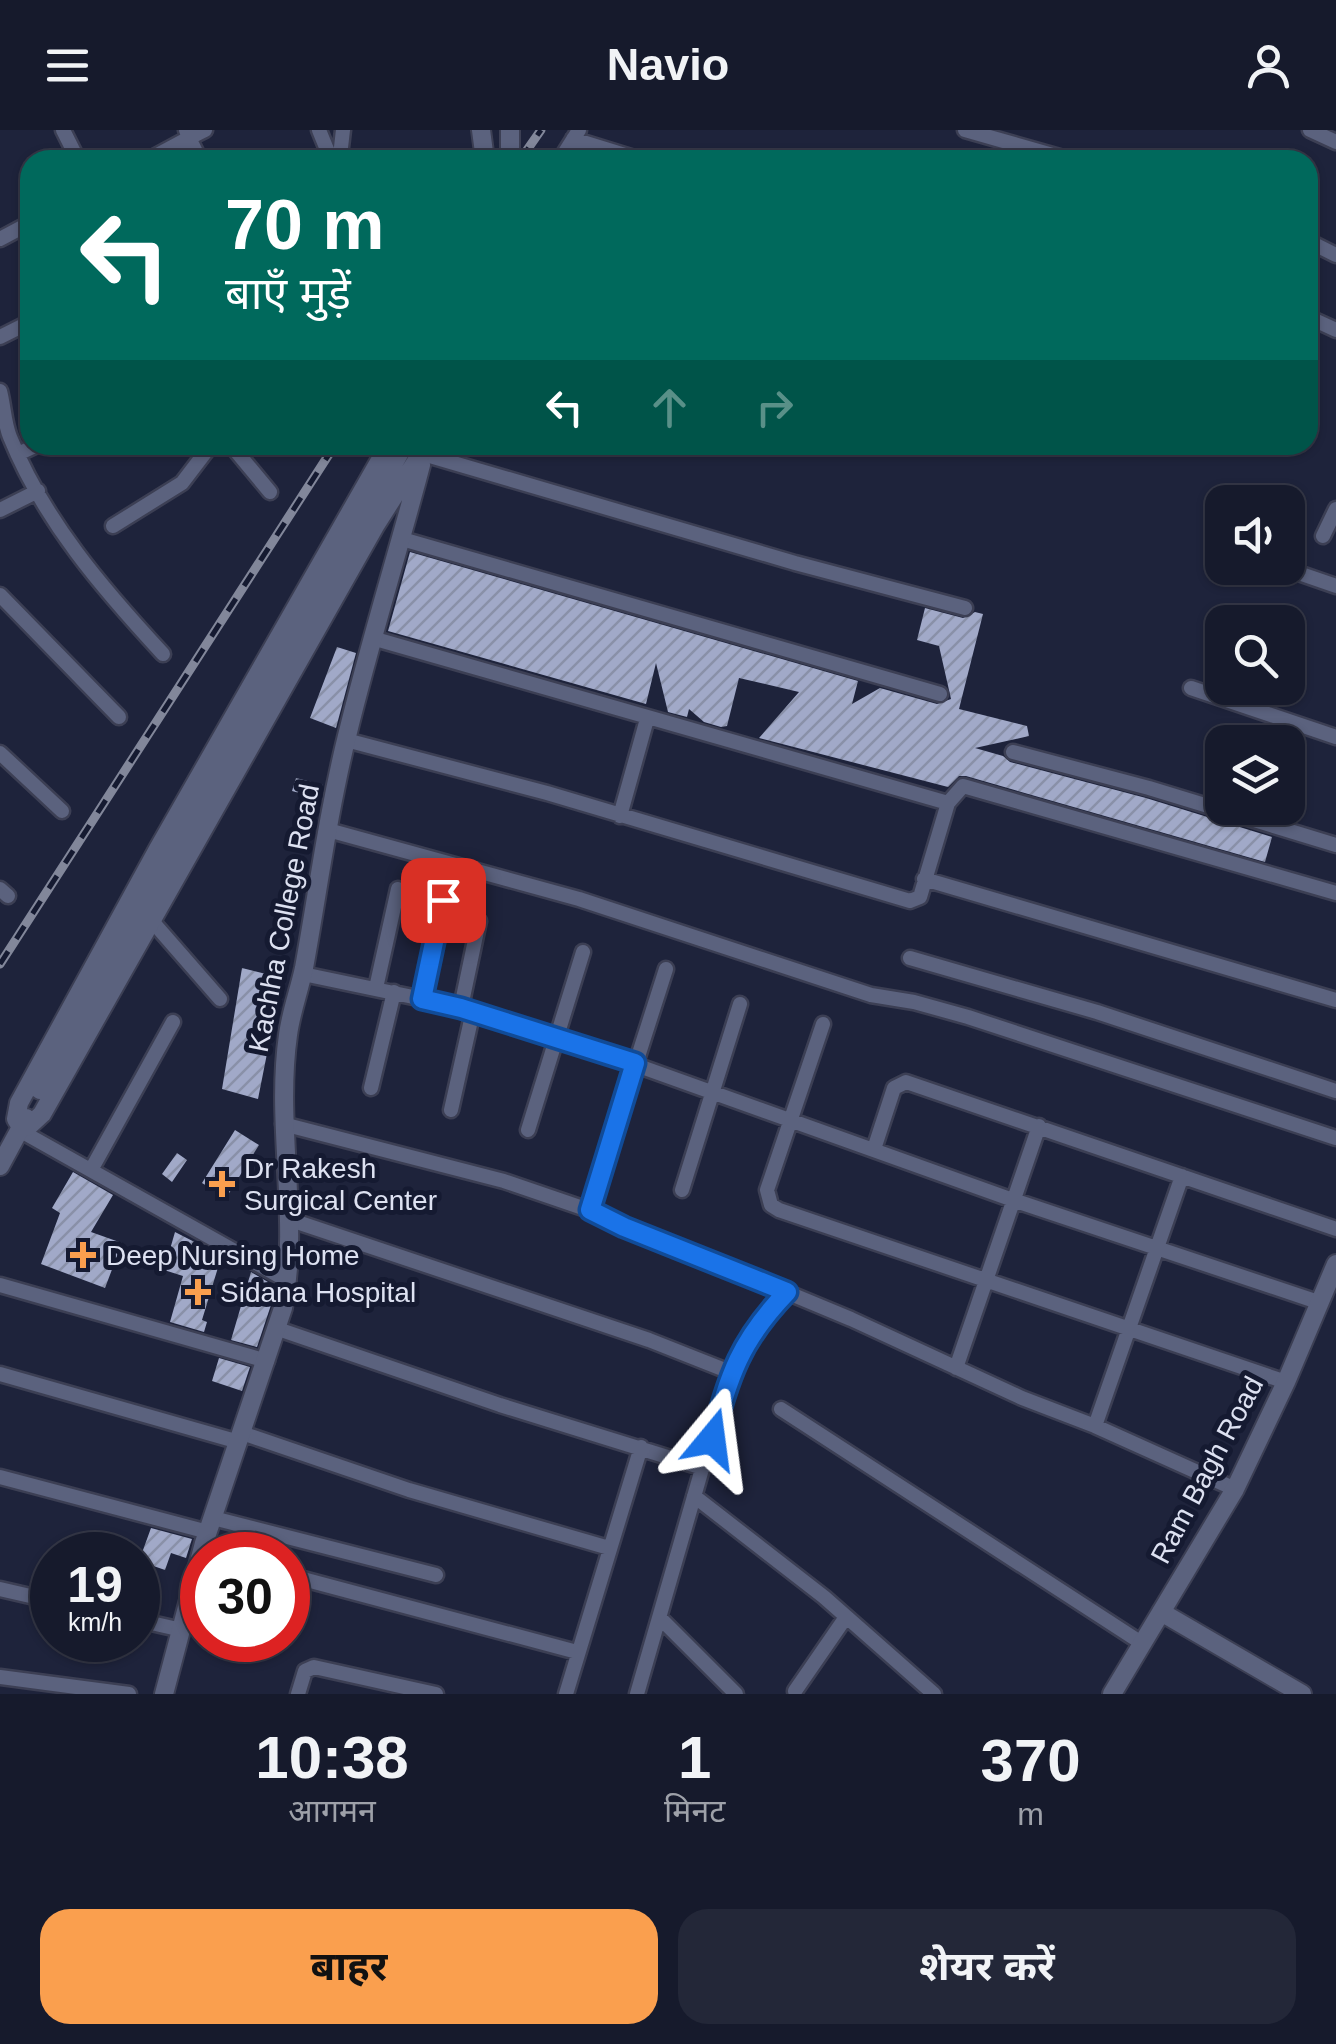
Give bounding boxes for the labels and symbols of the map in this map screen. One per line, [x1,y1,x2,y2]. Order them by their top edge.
street label: Kachha College Road [243,781,325,1055]
pin [401,858,486,943]
place label: Dr Rakesh Surgical Center [244,1153,437,1216]
marker: Dr Rakesh Surgical Center [209,1171,235,1197]
place label: Deep Nursing Home [106,1240,360,1271]
marker: Deep Nursing Home [70,1242,96,1268]
place label: Sidana Hospital [220,1277,416,1308]
marker: Sidana Hospital [185,1279,211,1305]
street label: Ram Bagh Road [1145,1371,1269,1569]
position arrow [660,1387,764,1491]
speed limit sign: 30 [180,1532,310,1662]

